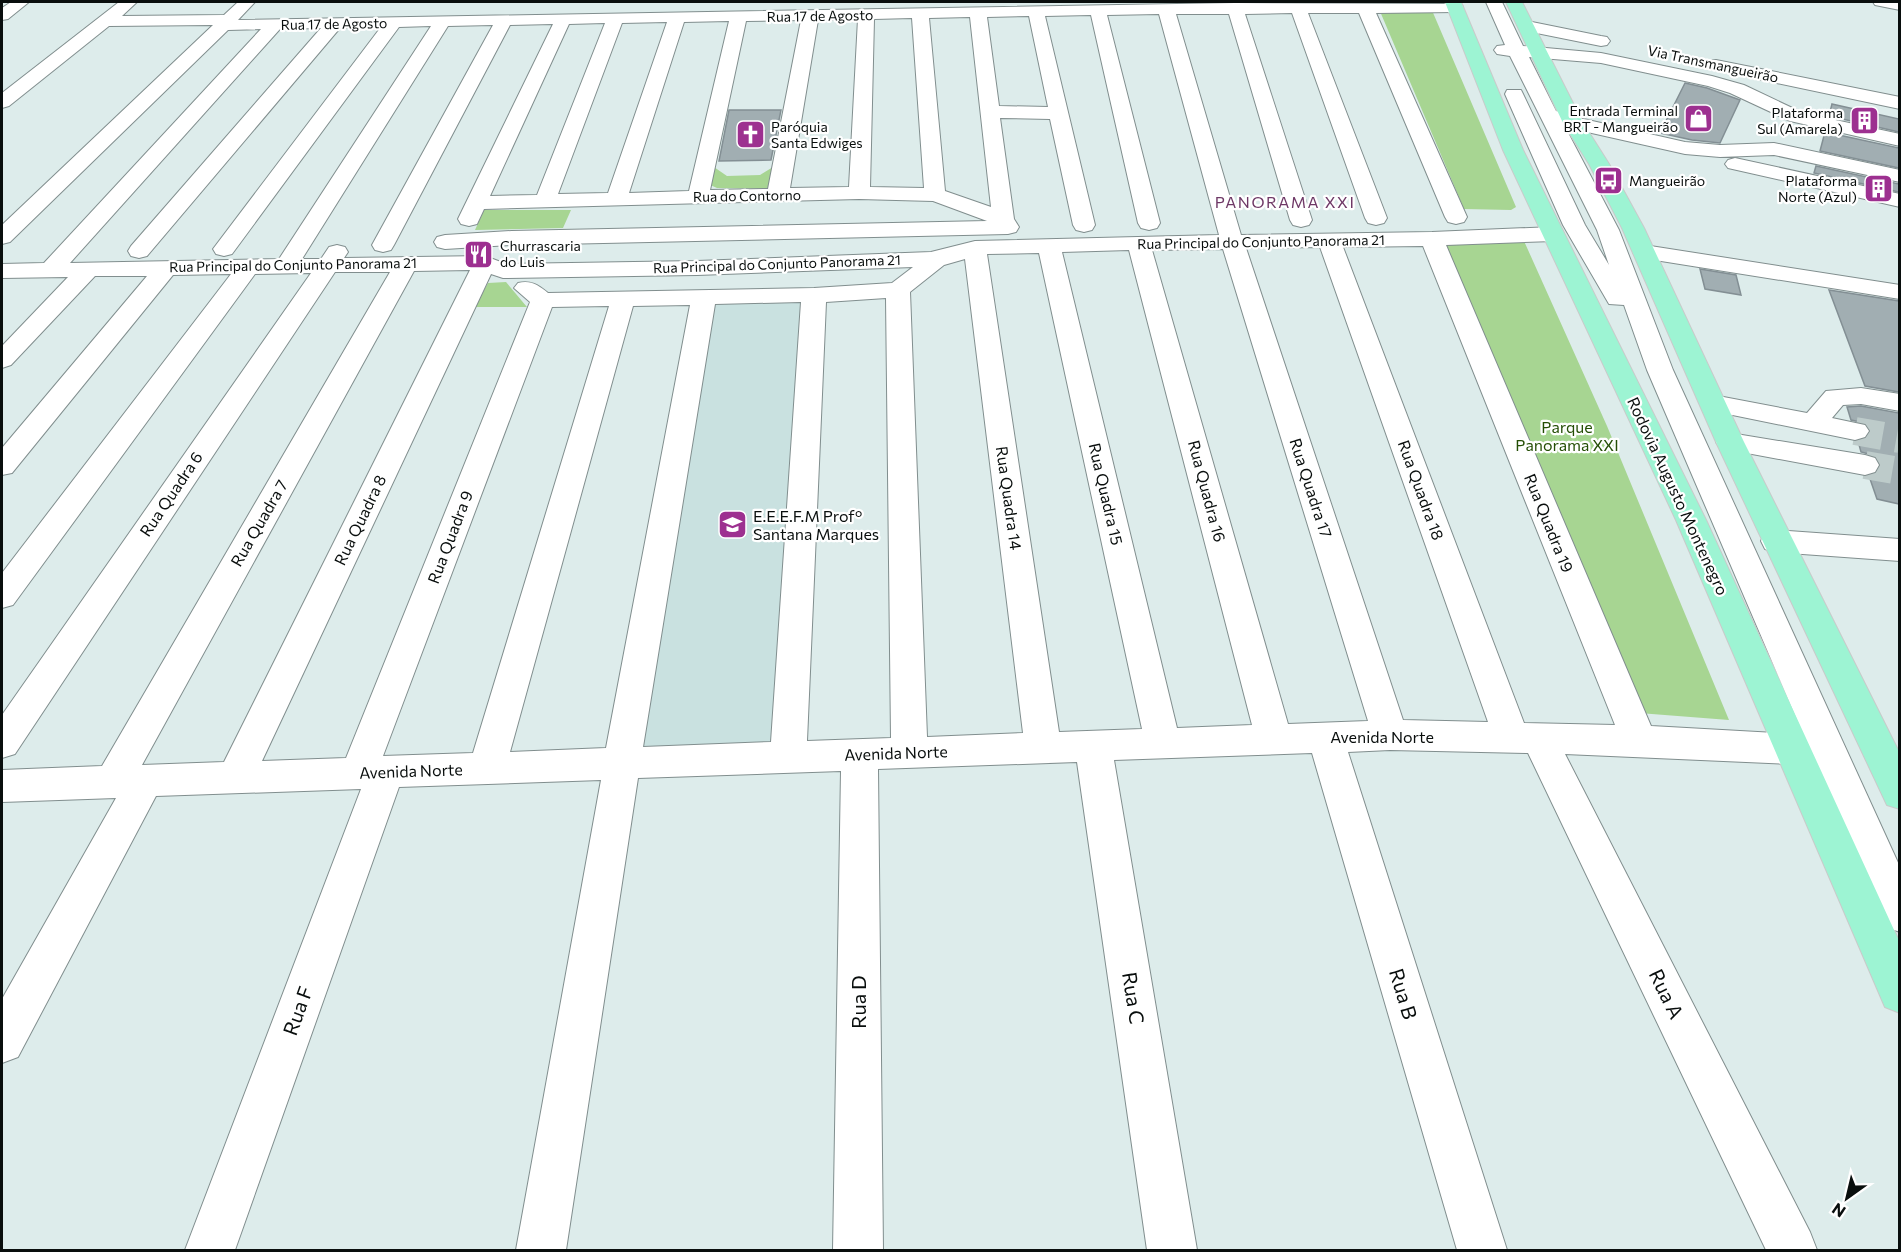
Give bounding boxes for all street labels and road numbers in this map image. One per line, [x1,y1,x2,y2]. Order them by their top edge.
street label: Rua 17 de Agosto [767,6,873,25]
street label: Rua 17 de Agosto [281,14,387,33]
street label: Via Transmangueirão [1646,41,1780,86]
street label: Rua do Contorno [693,186,801,205]
street label: Rua Principal do Conjunto Panorama 21 [1137,231,1385,252]
street label: Rua Principal do Conjunto Panorama 21 [653,251,901,276]
street label: Rua Principal do Conjunto Panorama 21 [169,254,417,275]
street label: Rodovia Augusto Montenegro [1624,394,1733,598]
street label: Rua Quadra 17 [1286,436,1337,540]
street label: Rua Quadra 18 [1395,437,1448,542]
street label: Rua Quadra 16 [1185,438,1230,544]
street label: Rua Quadra 15 [1085,441,1127,547]
street label: Rua Quadra 14 [993,445,1026,551]
street label: Rua Quadra 6 [135,448,206,540]
street label: Rua Quadra 19 [1521,471,1578,575]
street label: Rua Quadra 8 [330,472,390,568]
street label: Rua Quadra 7 [226,476,291,569]
street label: Rua Quadra 9 [423,488,476,586]
street label: Avenida Norte [1330,727,1434,746]
street label: Avenida Norte [844,741,948,764]
street label: Avenida Norte [359,759,463,782]
street label: Rua B [1385,965,1423,1022]
street label: Rua A [1645,965,1689,1023]
street label: Rua C [1118,970,1150,1026]
street label: Rua D [846,975,870,1029]
street label: Rua F [277,983,317,1038]

